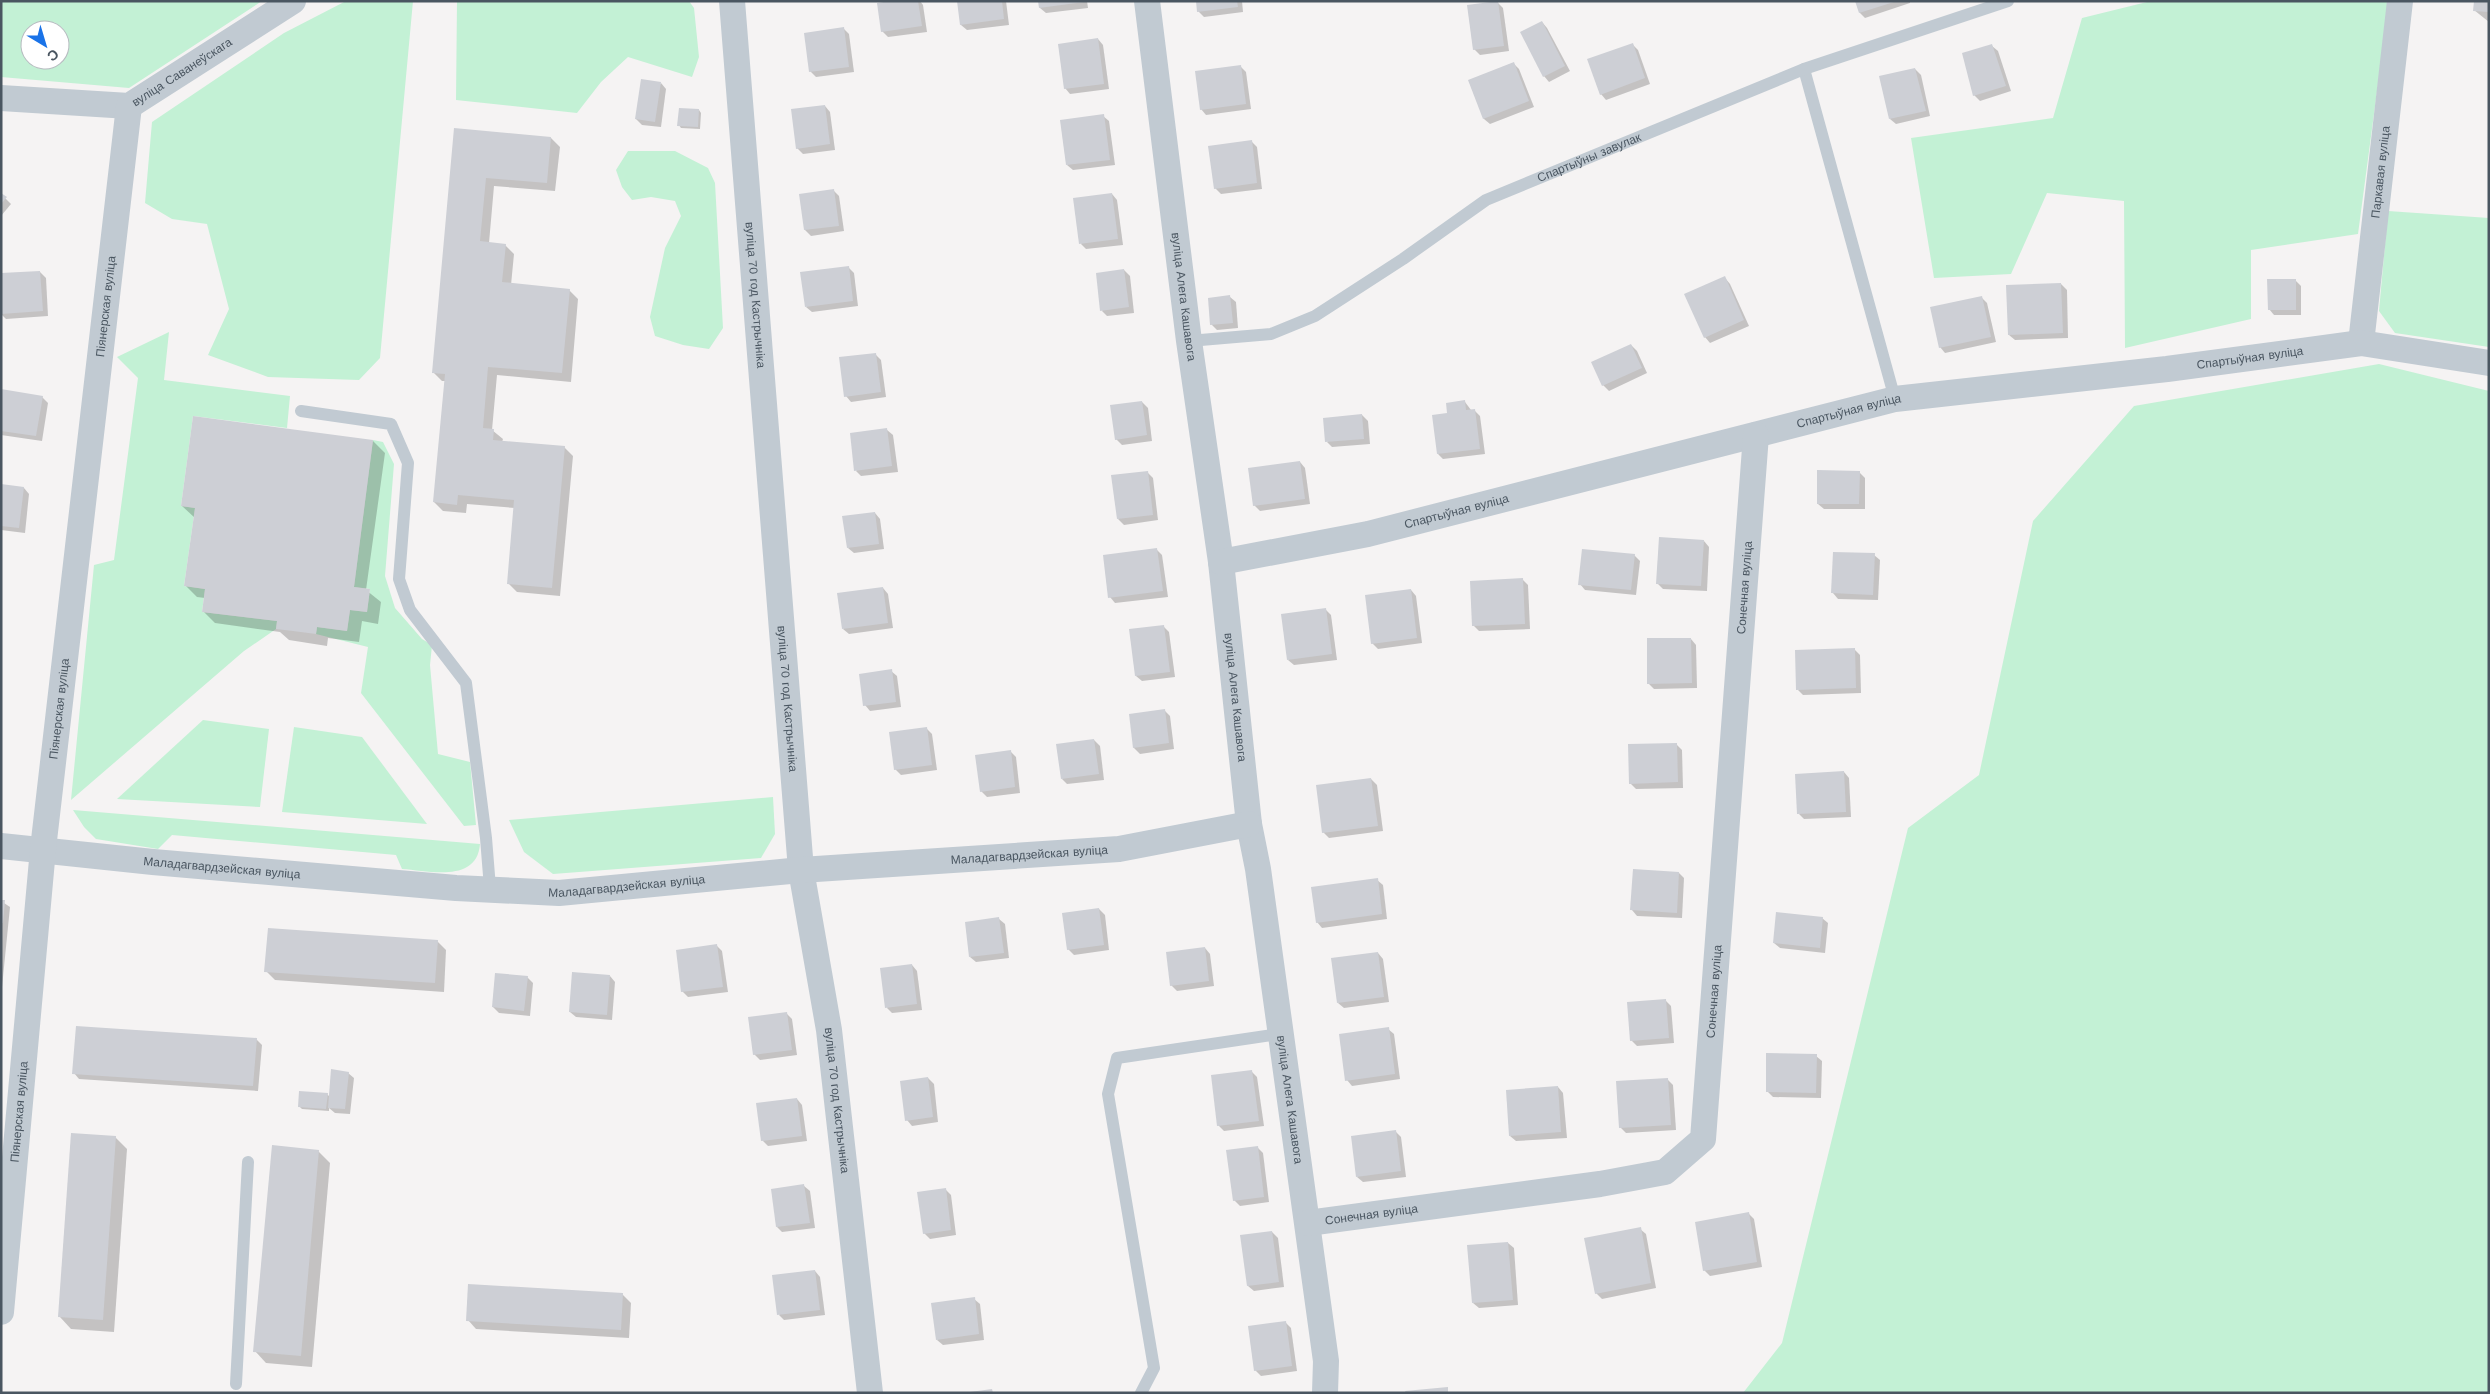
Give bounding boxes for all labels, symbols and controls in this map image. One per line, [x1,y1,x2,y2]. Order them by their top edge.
north arrow [20,20,70,70]
street label: вуліца Саванеўскага [129,35,235,109]
text: С [44,46,62,65]
street label: Паркавая вуліца [2368,125,2393,219]
street label: Спартыўны завулак [1535,130,1644,185]
street label: вуліца 70 год Кастрычніка [743,221,768,369]
street label: вуліца Алега Кашавога [1169,232,1199,362]
street label: Піянерская вуліца [93,255,119,358]
street label: Спартыўная вуліца [2196,344,2304,372]
street label: Спартыўная вуліца [1795,391,1902,431]
street label: Спартыўная вуліца [1403,491,1511,531]
street label: Сонечная вуліца [1734,540,1755,635]
street label: вуліца 70 год Кастрычніка [775,625,800,773]
street label: вуліца Алега Кашавога [1222,632,1249,763]
street label: Піянерская вуліца [46,657,72,760]
street label: Маладагвардзейская вуліца [950,843,1109,867]
street label: Маладагвардзейская вуліца [143,854,301,882]
street label: Маладагвардзейская вуліца [548,872,706,900]
street label: Сонечная вуліца [1704,944,1725,1039]
street label: вуліца 70 год Кастрычніка [822,1027,852,1174]
street label: вуліца Алега Кашавога [1274,1034,1306,1165]
street label: Піянерская вуліца [8,1060,31,1163]
street label: Сонечная вуліца [1324,1201,1419,1228]

